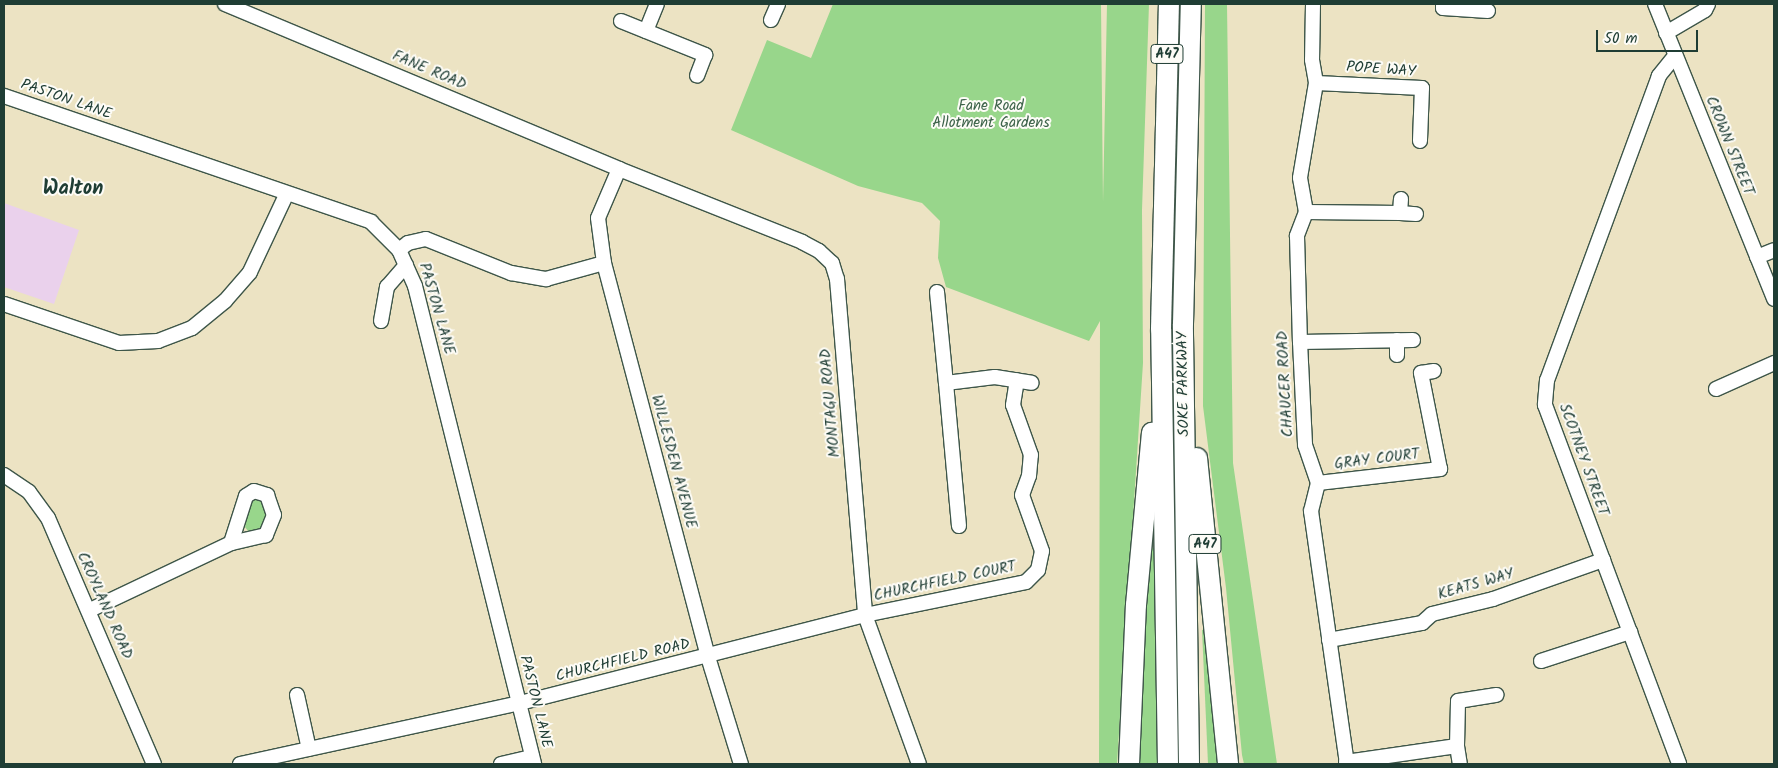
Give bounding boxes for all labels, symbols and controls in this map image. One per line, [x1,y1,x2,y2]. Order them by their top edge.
scale bar [1598,20,1700,52]
text: 50 m [1604,27,1638,51]
road number: A47 [1150,42,1184,66]
street label: FANE ROAD [389,47,469,95]
street label: POPE WAY [1346,59,1416,81]
street label: PASTON LANE [18,76,114,124]
street label: CROWN STREET [1701,94,1757,198]
park label: Fane Road Allotment Gardens [932,97,1050,132]
district label: Walton [43,177,103,201]
street label: PASTON LANE [414,261,458,357]
street label: CHAUCER ROAD [1274,330,1298,438]
street label: SOKE PARKWAY [1174,331,1194,437]
street label: MONTAGU ROAD [817,348,845,458]
street label: WILLESDEN AVENUE [646,393,700,531]
street label: SCOTNEY STREET [1554,401,1612,519]
street label: GRAY COURT [1333,446,1421,474]
road number: A47 [1188,532,1222,556]
street label: CROYLAND ROAD [72,550,136,662]
street label: CHURCHFIELD COURT [872,558,1018,606]
street label: KEATS WAY [1436,566,1516,604]
street label: CHURCHFIELD ROAD [554,636,692,686]
street label: PASTON LANE [515,654,555,750]

